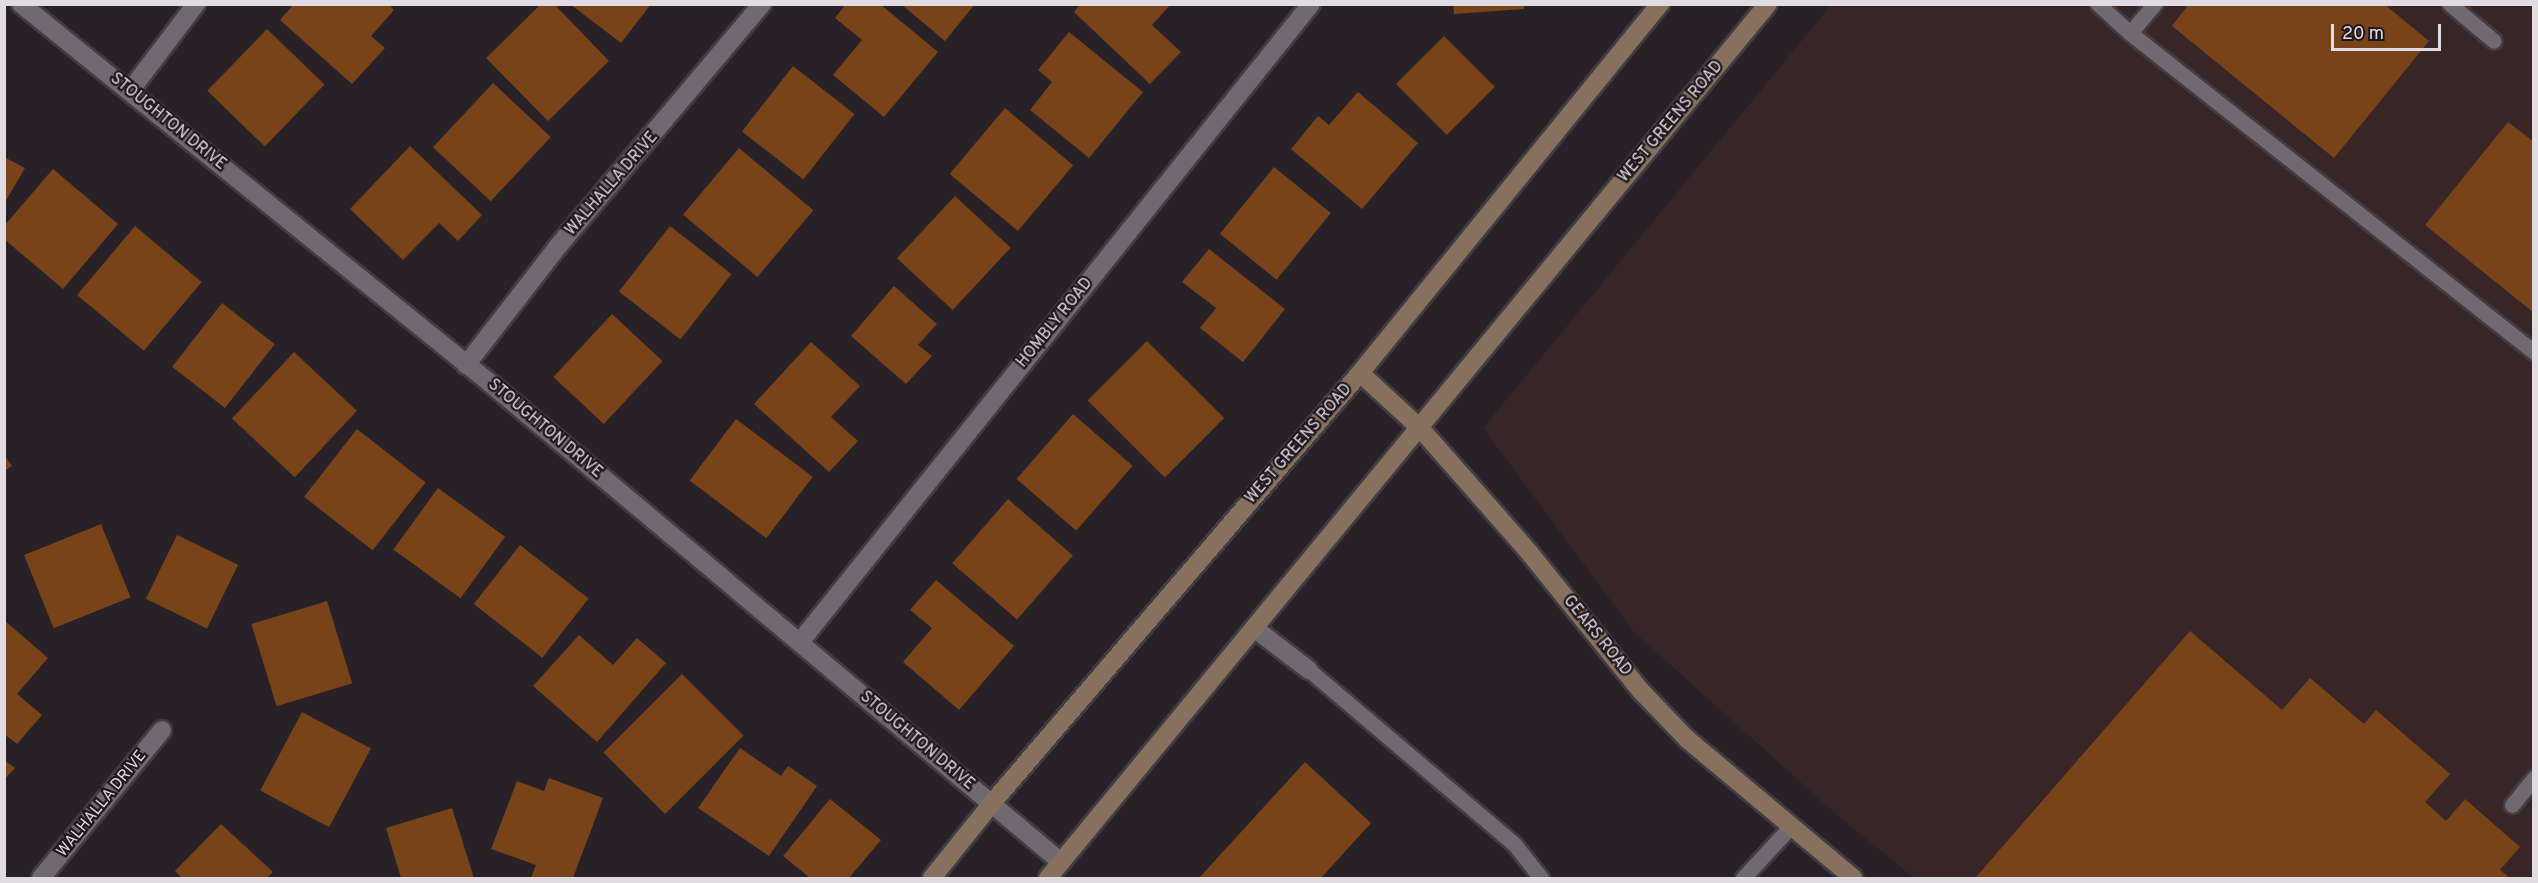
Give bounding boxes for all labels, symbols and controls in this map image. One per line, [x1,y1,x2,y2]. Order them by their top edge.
scale bar [2334,12,2444,50]
text: 20 m [2342,23,2384,46]
street label: WEST GREENS ROAD [1614,57,1728,187]
street label: STOUGHTON DRIVE [106,69,230,175]
street label: WALHALLA DRIVE [561,128,663,240]
street label: HOMBLY ROAD [1013,274,1097,372]
street label: STOUGHTON DRIVE [484,375,606,483]
street label: WEST GREENS ROAD [1241,380,1357,508]
street label: GEARS ROAD [1559,592,1635,680]
street label: STOUGHTON DRIVE [856,687,978,795]
street label: WALHALLA DRIVE [53,747,151,861]

